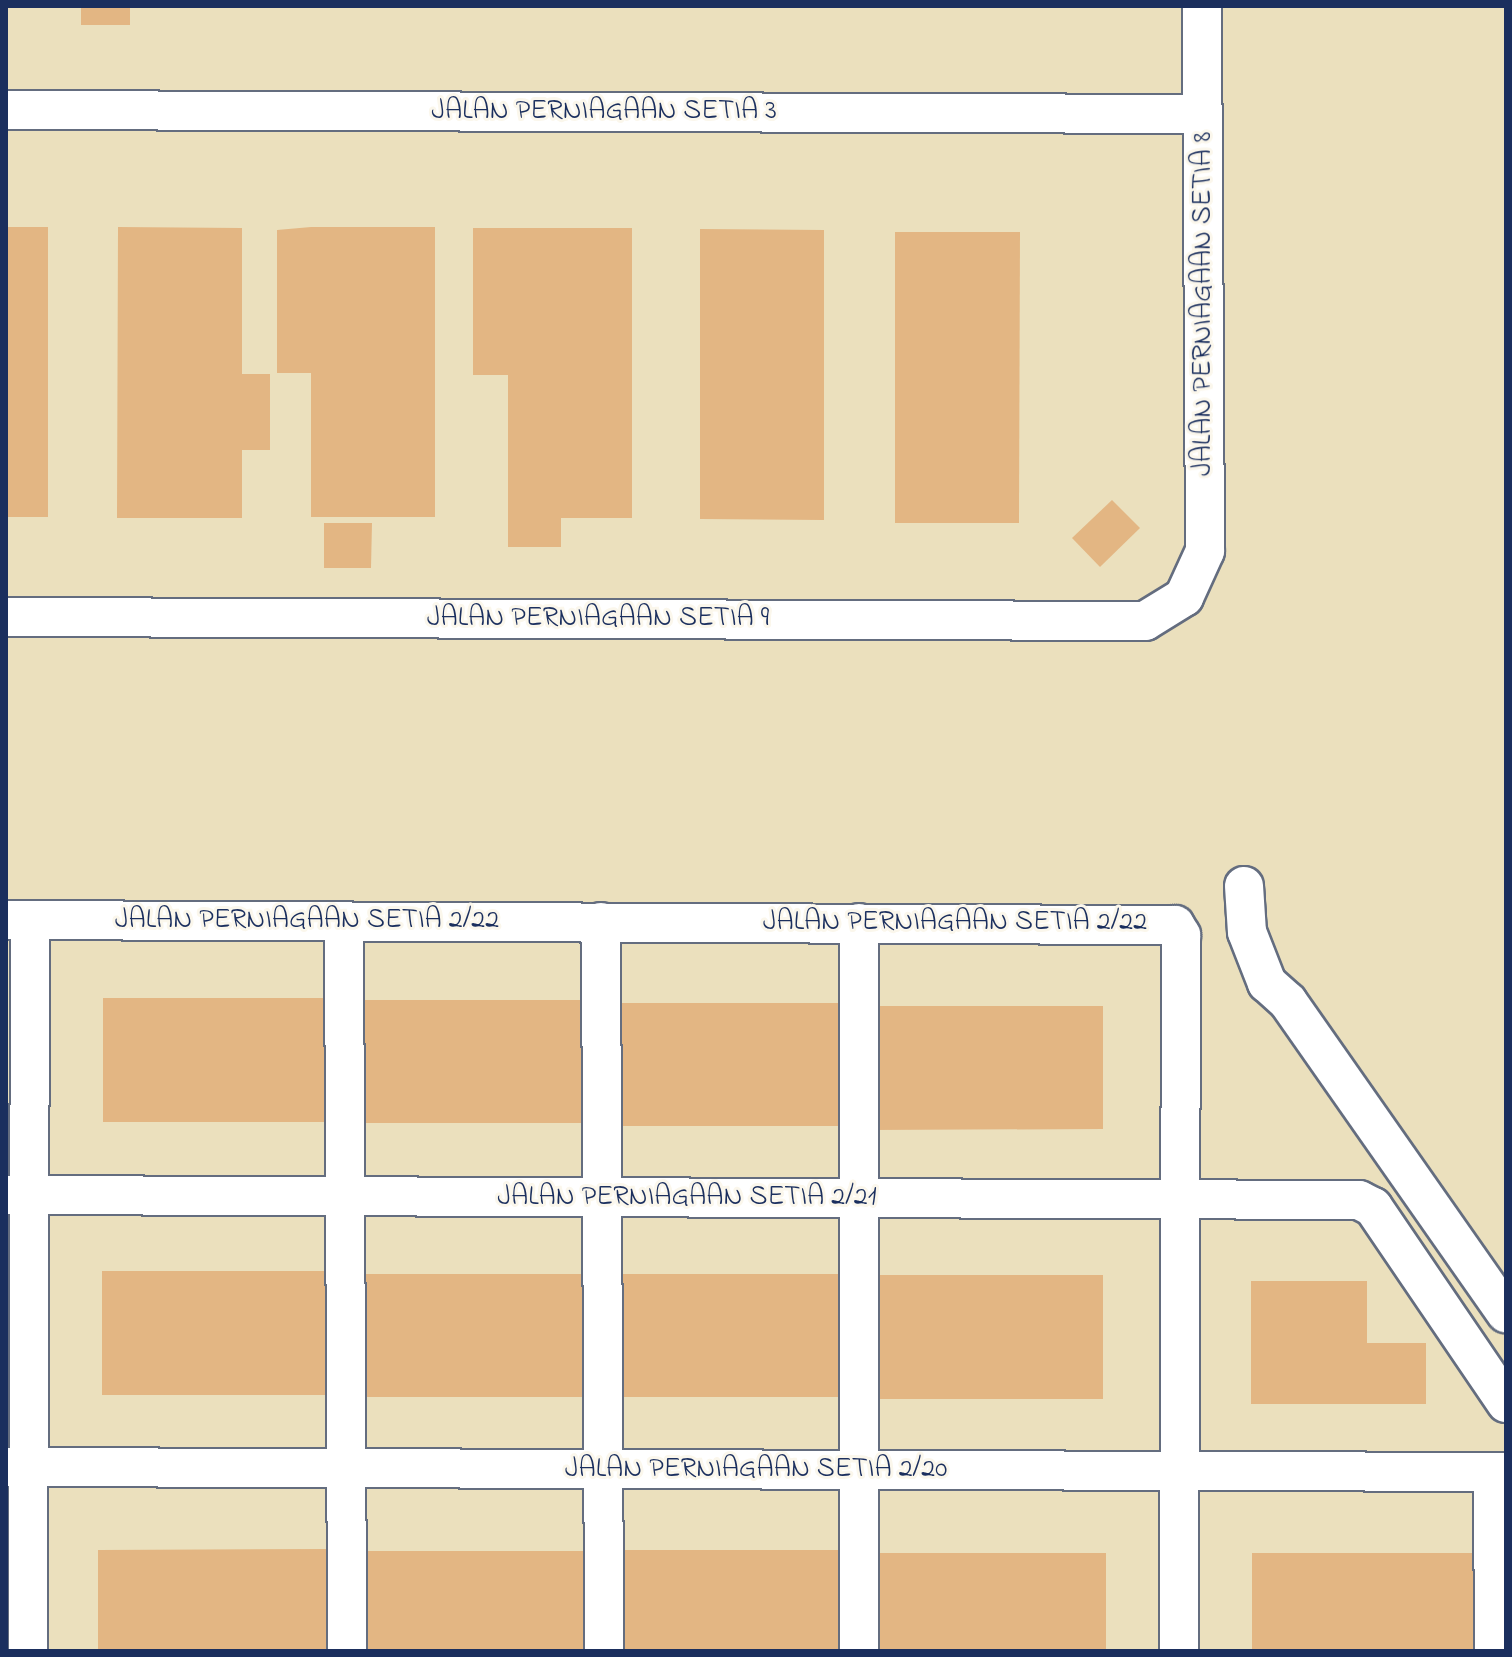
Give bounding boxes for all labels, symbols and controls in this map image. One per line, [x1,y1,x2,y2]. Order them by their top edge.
street label: JALAN PERNIAGAAN SETIA 3 [431,95,777,129]
street label: JALAN PERNIAGAAN SETIA 8 [1187,132,1221,476]
street label: JALAN PERNIAGAAN SETIA 9 [427,602,769,636]
street label: JALAN PERNIAGAAN SETIA 2/22 [115,904,499,938]
street label: JALAN PERNIAGAAN SETIA 2/22 [763,906,1147,940]
street label: JALAN PERNIAGAAN SETIA 2/21 [497,1181,877,1215]
street label: JALAN PERNIAGAAN SETIA 2/20 [565,1453,947,1487]

